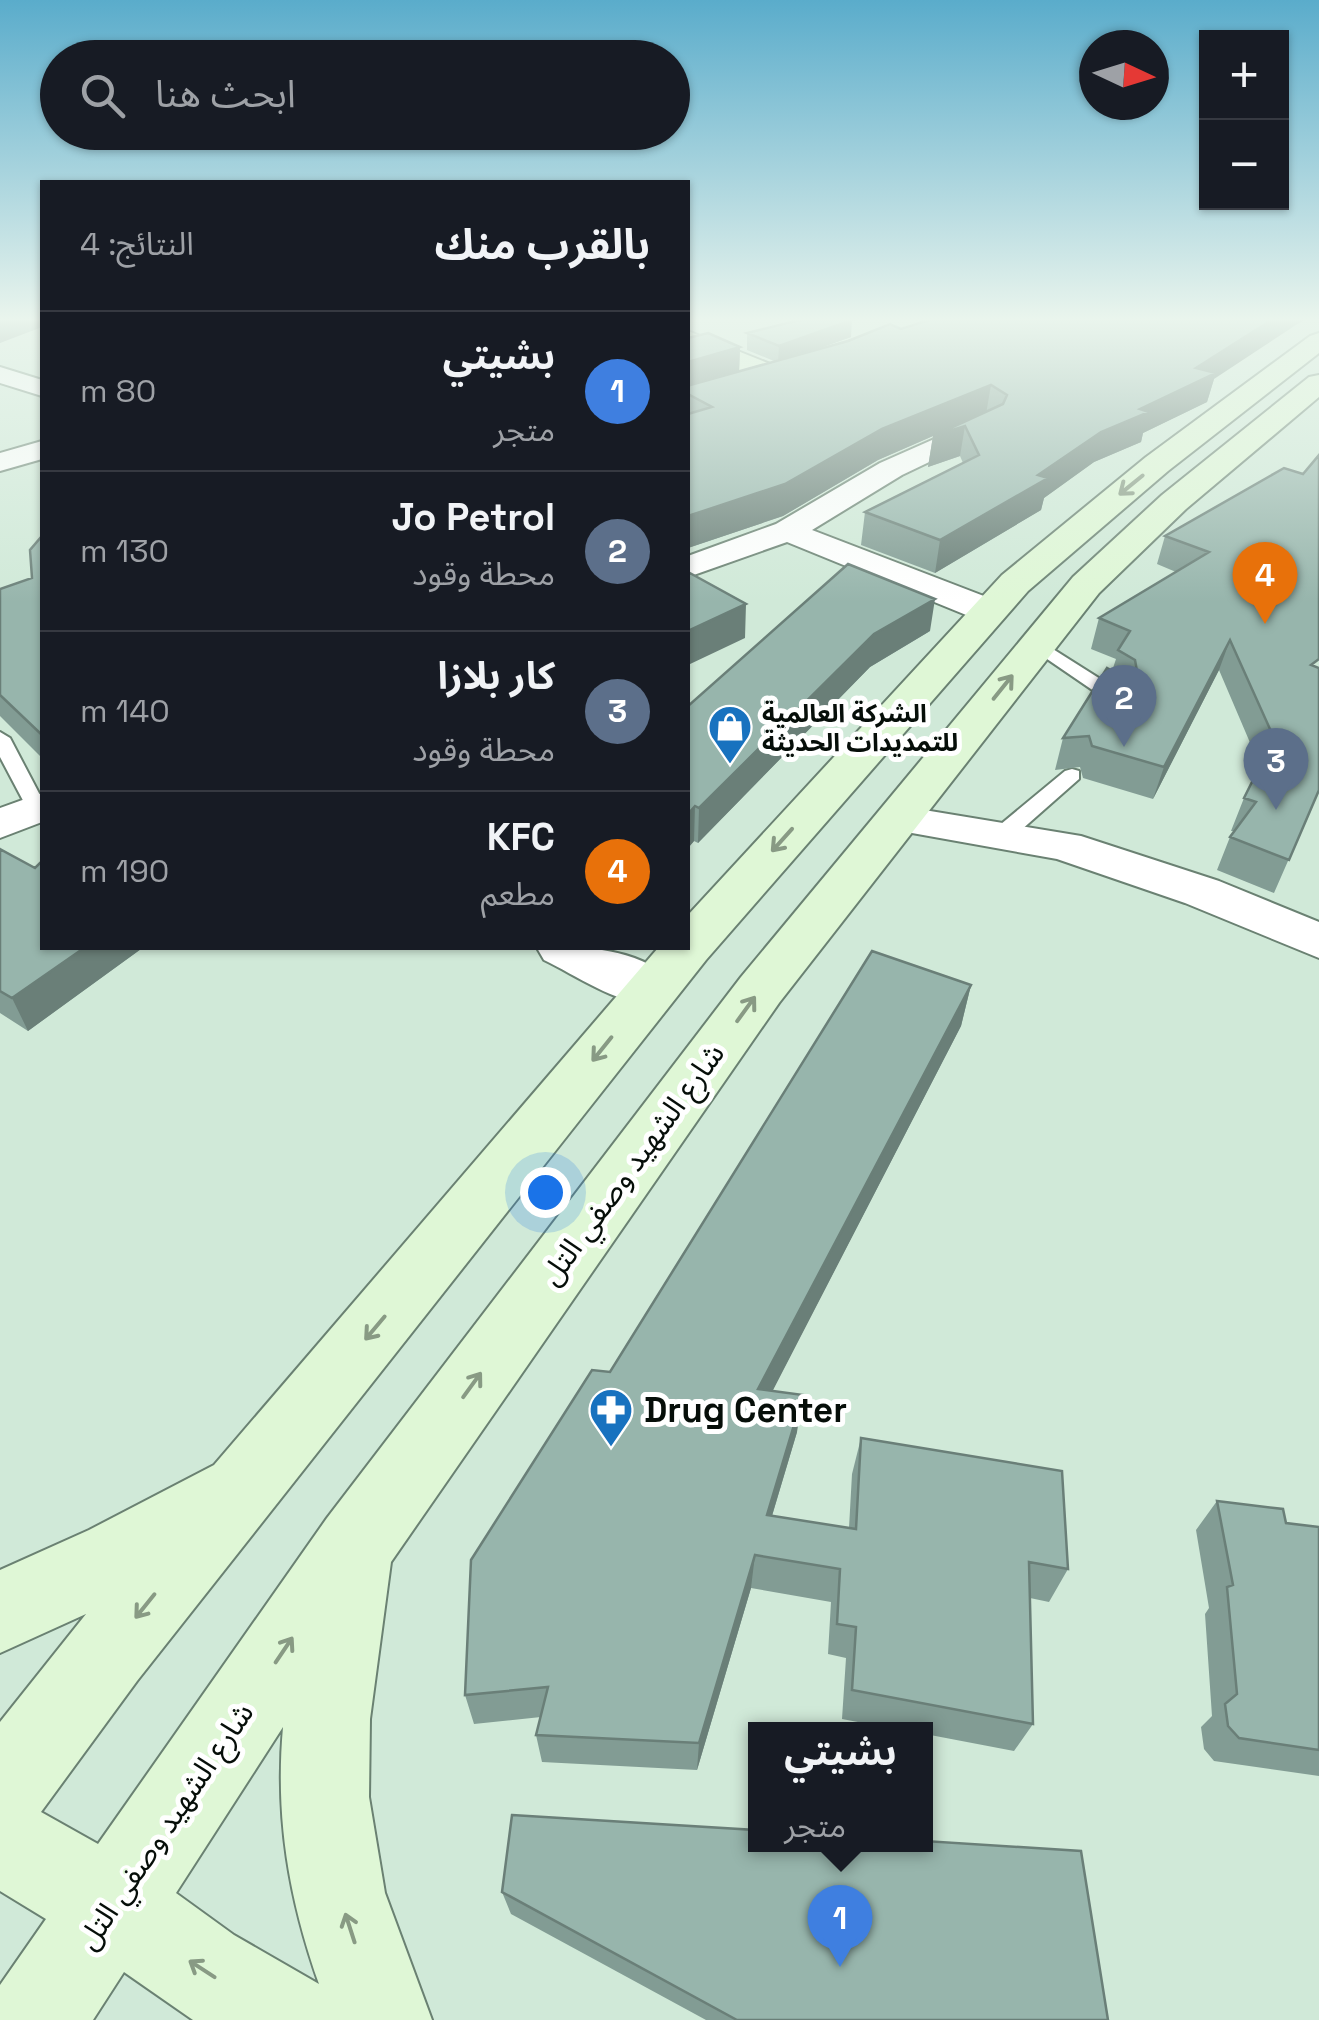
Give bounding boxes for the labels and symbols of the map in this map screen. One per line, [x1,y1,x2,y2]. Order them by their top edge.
north arrow [1079,30,1169,120]
one-way arrow [1118,474,1144,496]
pin: 4 [1232,542,1298,624]
pin: 2 [1092,664,1156,747]
one-way arrow [992,674,1014,700]
place label: الشركة العالمية للتمديدات الحديثة [762,697,958,758]
shop icon: الشركة العالمية للتمديدات الحديثة [707,704,753,765]
pin: 3 [1244,728,1308,810]
one-way arrow [771,827,794,852]
one-way arrow [735,996,756,1023]
street label: شارع الشهيد وصفي التل [531,1035,736,1295]
one-way arrow [591,1036,613,1062]
your location [520,1167,571,1218]
one-way arrow [364,1315,386,1341]
one-way arrow [461,1371,482,1399]
pharmacy icon: Drug Center [588,1387,634,1448]
place label: Drug Center [644,1388,847,1432]
one-way arrow [134,1592,156,1618]
one-way arrow [274,1636,295,1664]
street label: شارع الشهيد وصفي التل [68,1695,265,1959]
pin: 1 [808,1884,872,1967]
one-way arrow [339,1913,357,1945]
one-way arrow [188,1959,216,1980]

